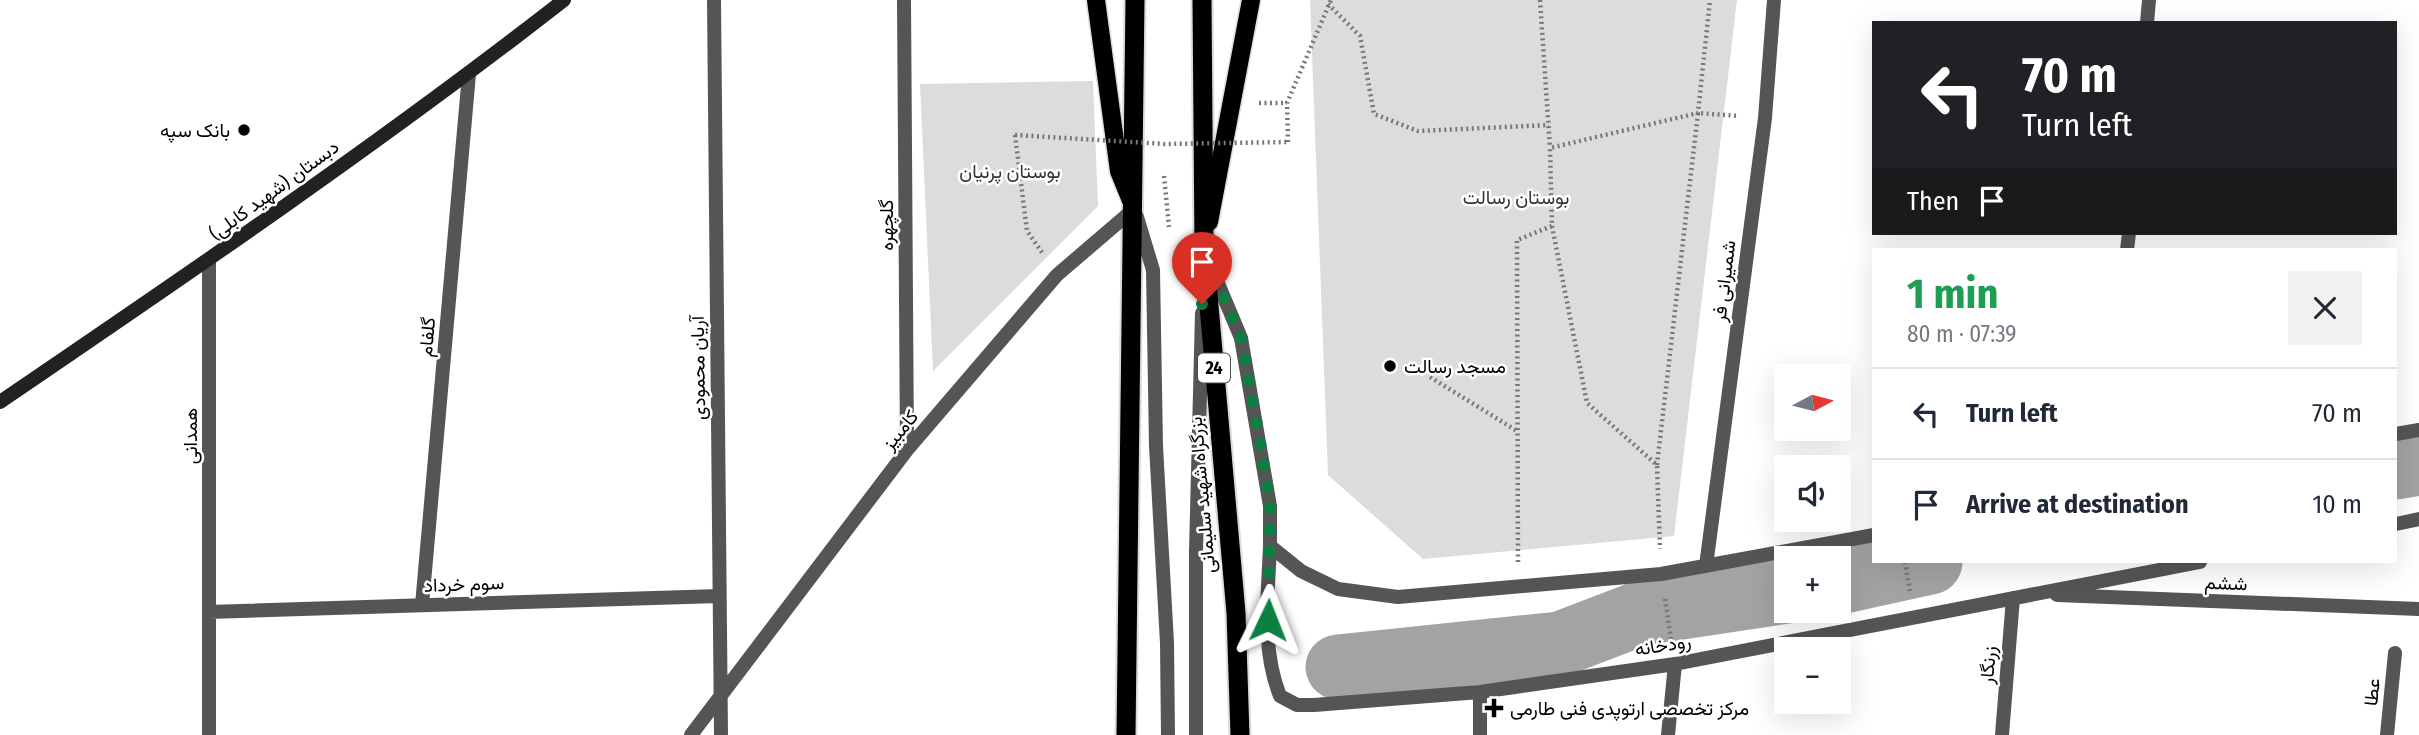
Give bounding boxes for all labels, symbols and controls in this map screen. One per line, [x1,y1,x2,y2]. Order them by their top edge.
text: 70 m [2022,46,2117,105]
icon: left [1907,49,1998,140]
text: Turn left [2022,106,2132,144]
place label: بانک سپه [160,119,230,144]
marker: بانک سپه [236,122,252,138]
street label: دبستان (شهید کابلی) [205,135,343,245]
park label: بوستان پرنیان [959,160,1061,185]
icon: arrive [1973,182,2011,220]
park label: بوستان رسالت [1463,186,1569,209]
text: Then [1907,186,1959,217]
street label: گلچهره [875,199,900,251]
pin [1172,232,1232,304]
street label: شمیرانی فر [1707,239,1740,324]
icon: arrive [1183,243,1221,281]
text: 1 min [1907,269,1998,319]
button: close [2288,271,2362,345]
street label: آریان محمودی [686,314,710,420]
street label: گلفام [414,316,441,358]
text: 80 m · 07:39 [1907,320,2017,348]
road number: 24 [1198,354,1230,382]
place label: مسجد رسالت [1404,355,1506,378]
marker: مسجد رسالت [1382,358,1398,374]
north arrow [1774,364,1852,441]
map controls [1774,364,1851,714]
icon: left [1907,395,1945,433]
text: Turn left [1966,398,2058,429]
text: 70 m [2312,398,2362,429]
street label: کامبیز [876,405,923,456]
street label: همدانی [179,408,202,464]
street label: بزرگراه شهید سلیمانی [1184,416,1220,574]
button: sound [1774,455,1851,532]
icon: arrive [1907,486,1945,524]
text: Arrive at destination [1966,489,2189,520]
text: 10 m [2312,489,2362,520]
button: + [1774,546,1851,623]
street label: سوم خرداد [423,571,505,598]
street label: ششم [2204,571,2248,596]
position arrow [1231,583,1305,657]
street label: رودخانه [1633,629,1693,661]
button: − [1774,637,1851,714]
street label: زرنگار [1975,645,2001,686]
street label: عطا [2359,677,2385,707]
place label: مرکز تخصصی ارتوپدی فنی طارمی [1510,697,1749,722]
marker: مرکز تخصصی ارتوپدی فنی طارمی [1484,698,1504,718]

